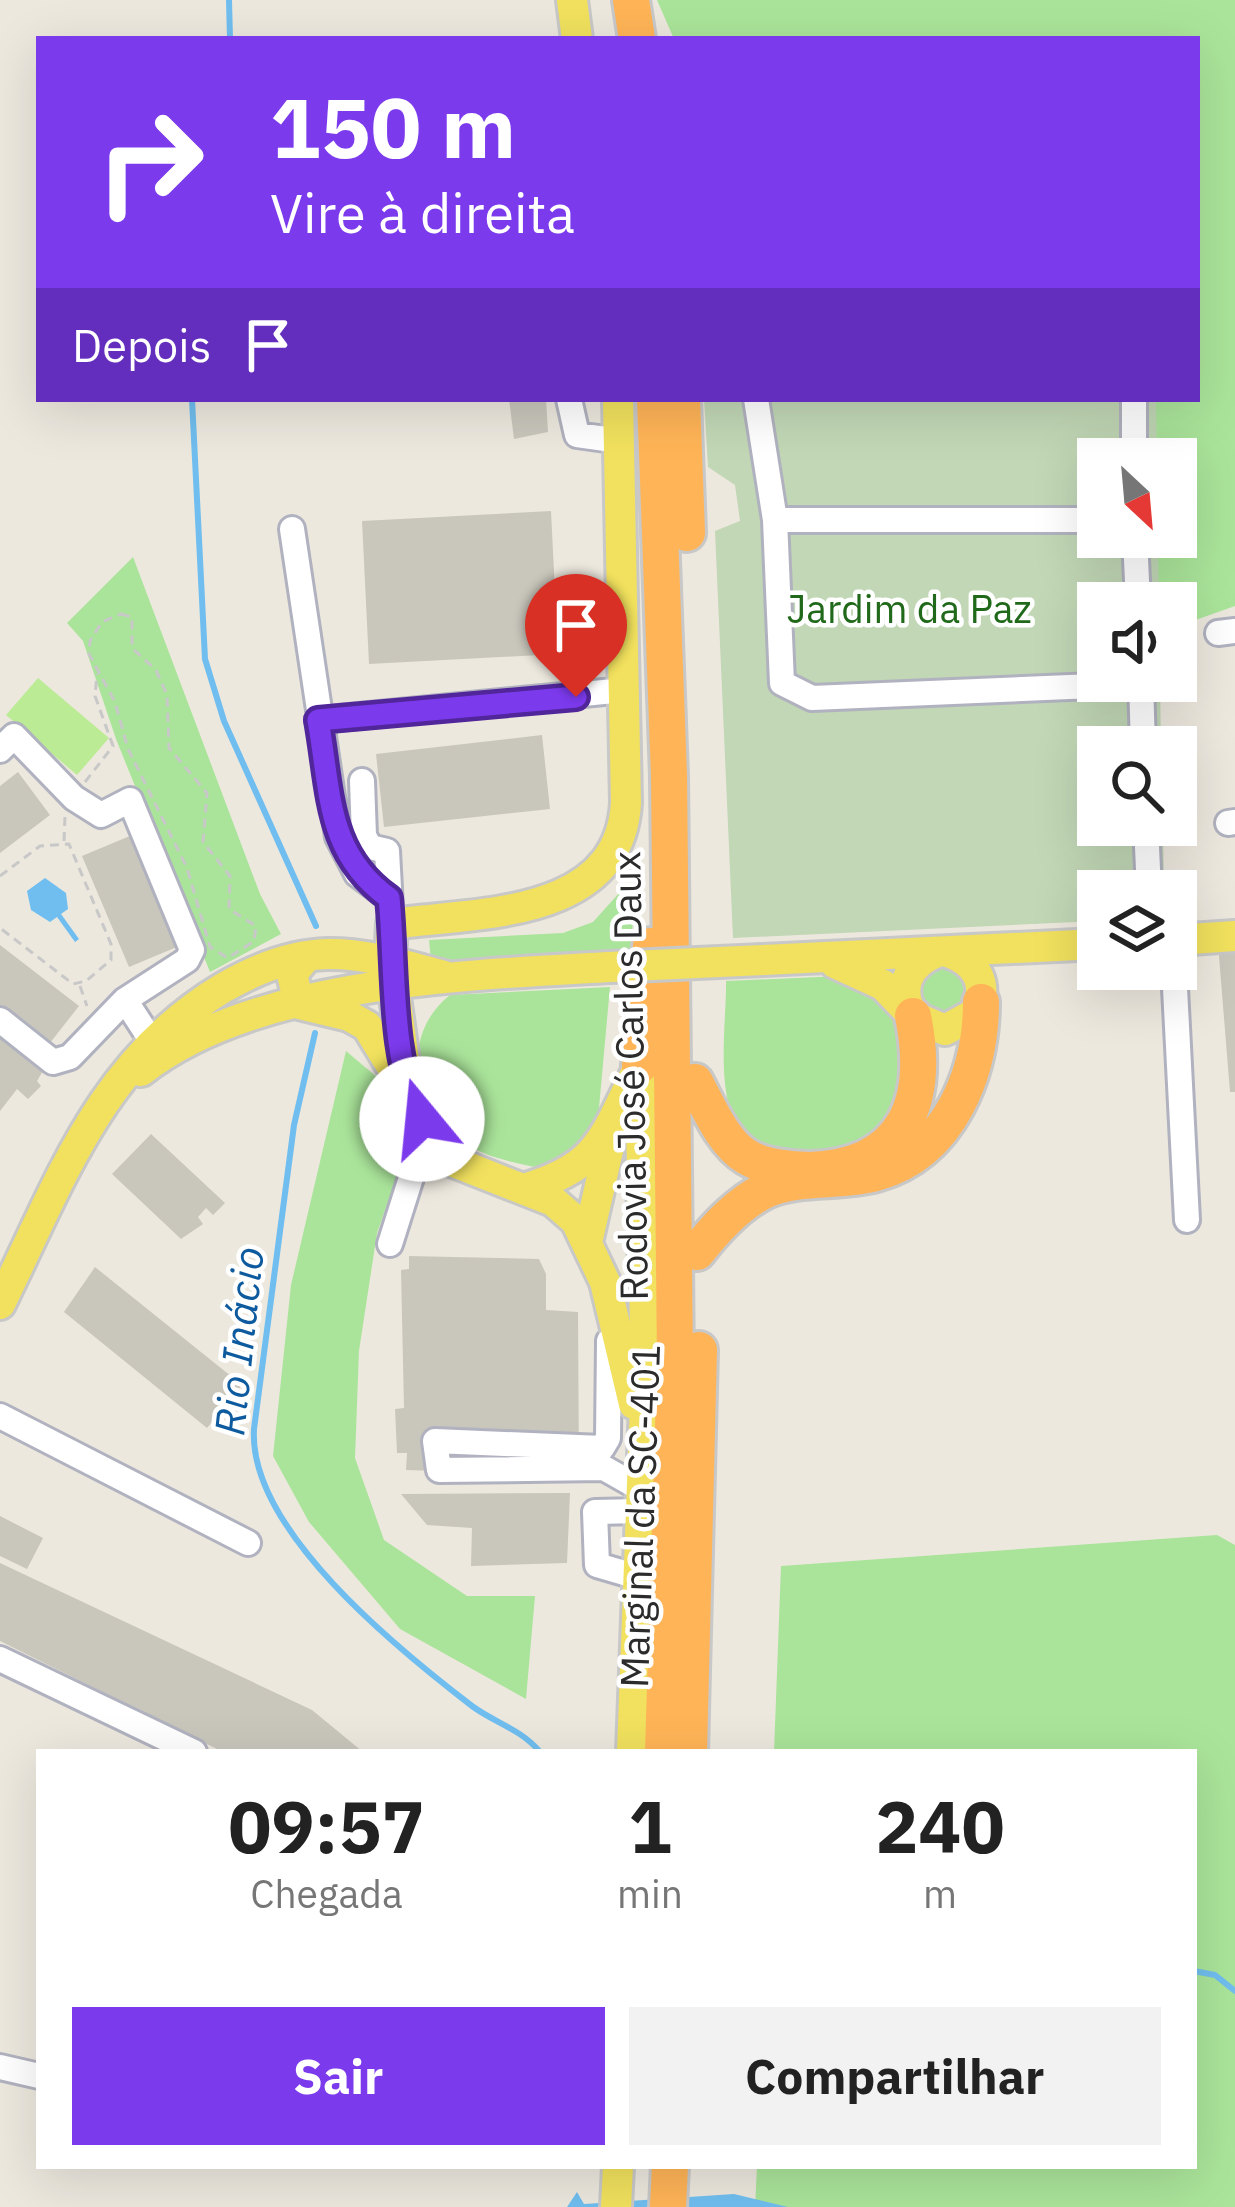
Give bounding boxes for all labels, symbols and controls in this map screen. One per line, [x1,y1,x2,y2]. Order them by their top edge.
text: 150 m [270,72,516,181]
icon: right [72,84,228,240]
text: Vire à direita [270,178,575,248]
icon: arrive [235,312,301,378]
text: Depois [72,316,211,374]
north arrow [1077,438,1197,558]
map controls [1077,438,1197,990]
pin [525,574,627,697]
button: sound [1077,582,1197,702]
park label: Jardim da Paz [786,583,1032,634]
icon: arrive [543,592,609,658]
button: search [1077,726,1197,846]
street label: Rodovia José Carlos Daux [600,851,659,1301]
button: layers [1077,870,1197,990]
position arrow [359,1056,485,1182]
water label: Rio Inácio [201,1244,276,1438]
street label: Marginal da SC-401 [608,1343,671,1689]
text: 09:57 [228,1779,425,1873]
text: 1 [628,1779,672,1873]
text: 240 [875,1779,1005,1873]
text: Chegada [250,1868,403,1919]
text: min [617,1868,683,1919]
text: m [923,1868,957,1919]
button: Sair [72,2007,605,2145]
button: Compartilhar [629,2007,1161,2145]

